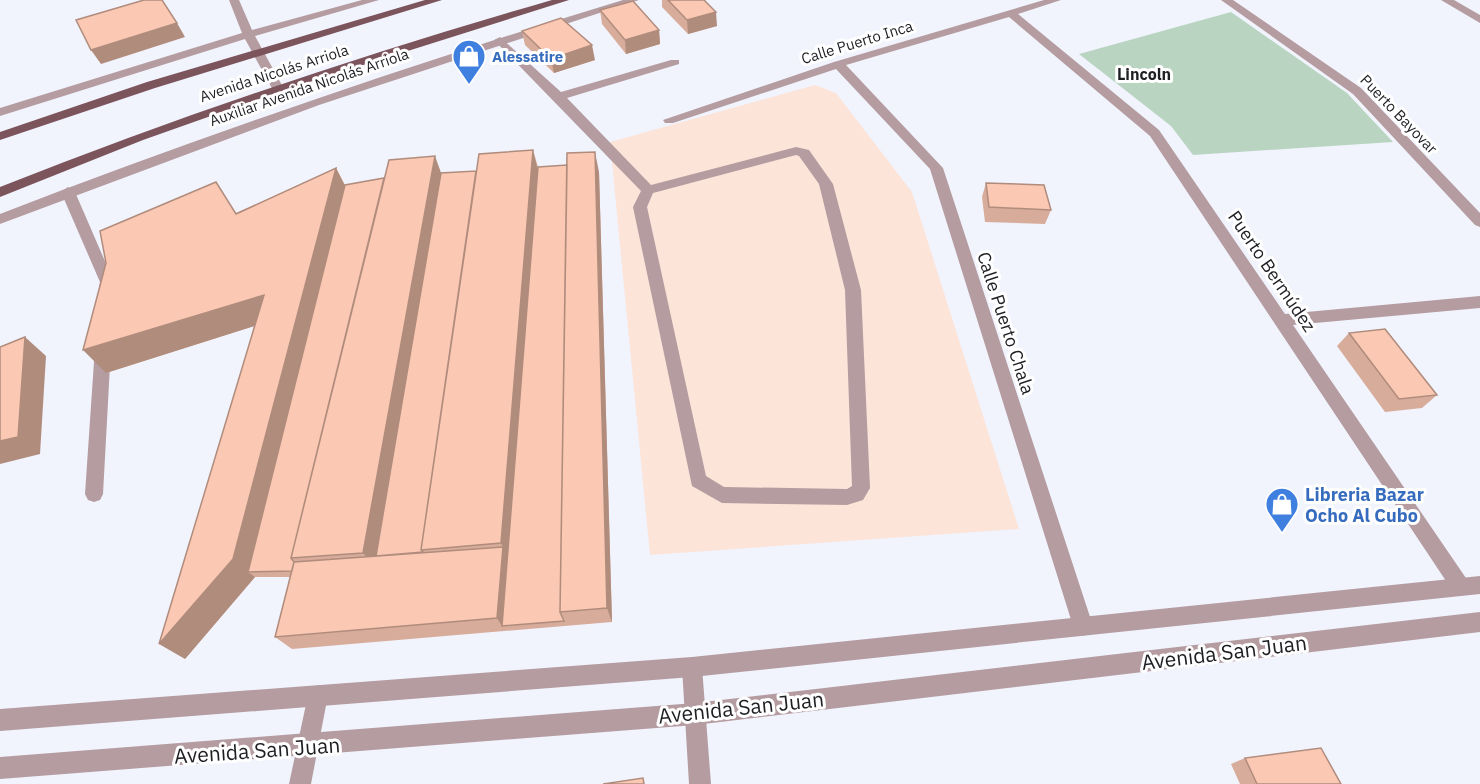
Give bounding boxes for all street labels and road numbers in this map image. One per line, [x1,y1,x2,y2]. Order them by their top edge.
street label: Calle Puerto Inca [799,16,915,68]
street label: Avenida Nicolás Arriola [197,40,351,106]
street label: Auxiliar Avenida Nicolás Arriola [207,44,411,130]
street label: Puerto Bayovar [1356,70,1442,158]
street label: Puerto Bermúdez [1223,206,1321,336]
street label: Calle Puerto Chala [972,249,1040,397]
street label: Avenida San Juan [1140,628,1308,676]
street label: Avenida San Juan [657,684,825,730]
street label: Avenida San Juan [173,730,341,770]

